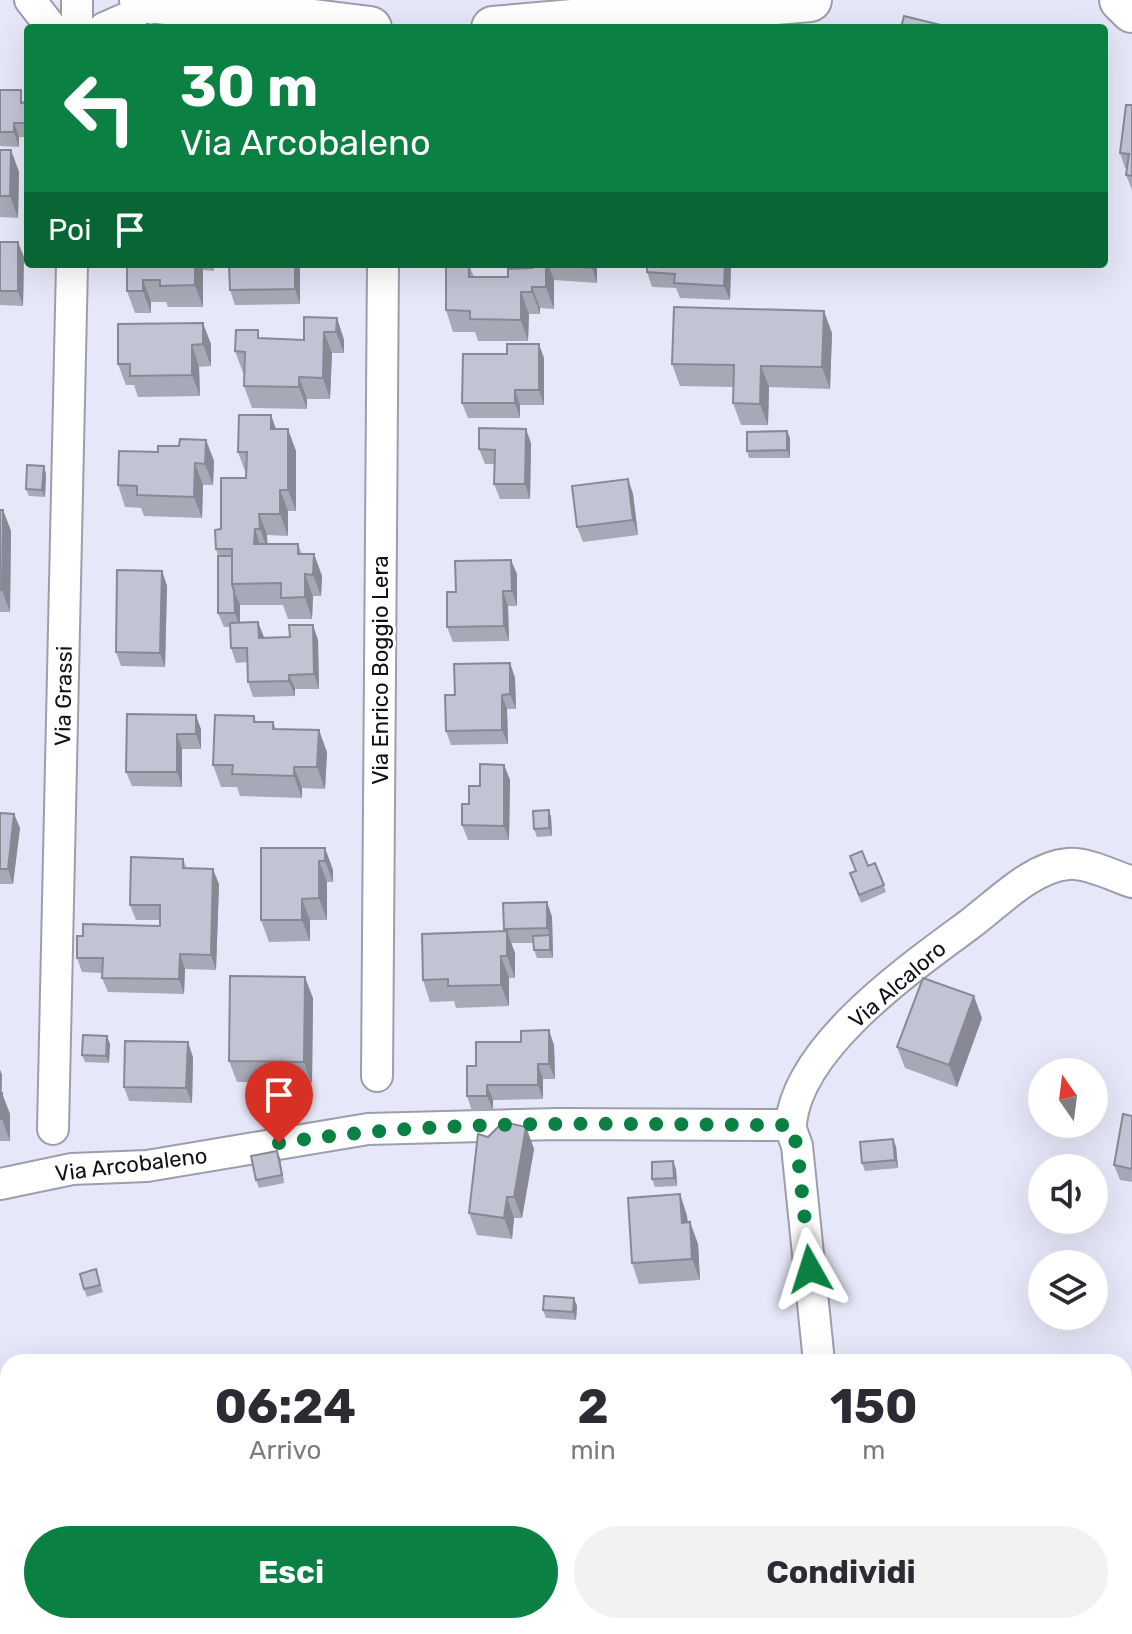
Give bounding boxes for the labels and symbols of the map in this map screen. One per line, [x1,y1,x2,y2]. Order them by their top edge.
street label: Via Enrico Boggio Lera [367,555,394,785]
street label: Via Grassi [49,646,78,746]
street label: Via Alcaloro [843,935,951,1034]
north arrow [1028,1058,1108,1138]
pin [245,1061,313,1143]
street label: Via Arcobaleno [53,1142,209,1187]
position arrow [768,1227,852,1311]

